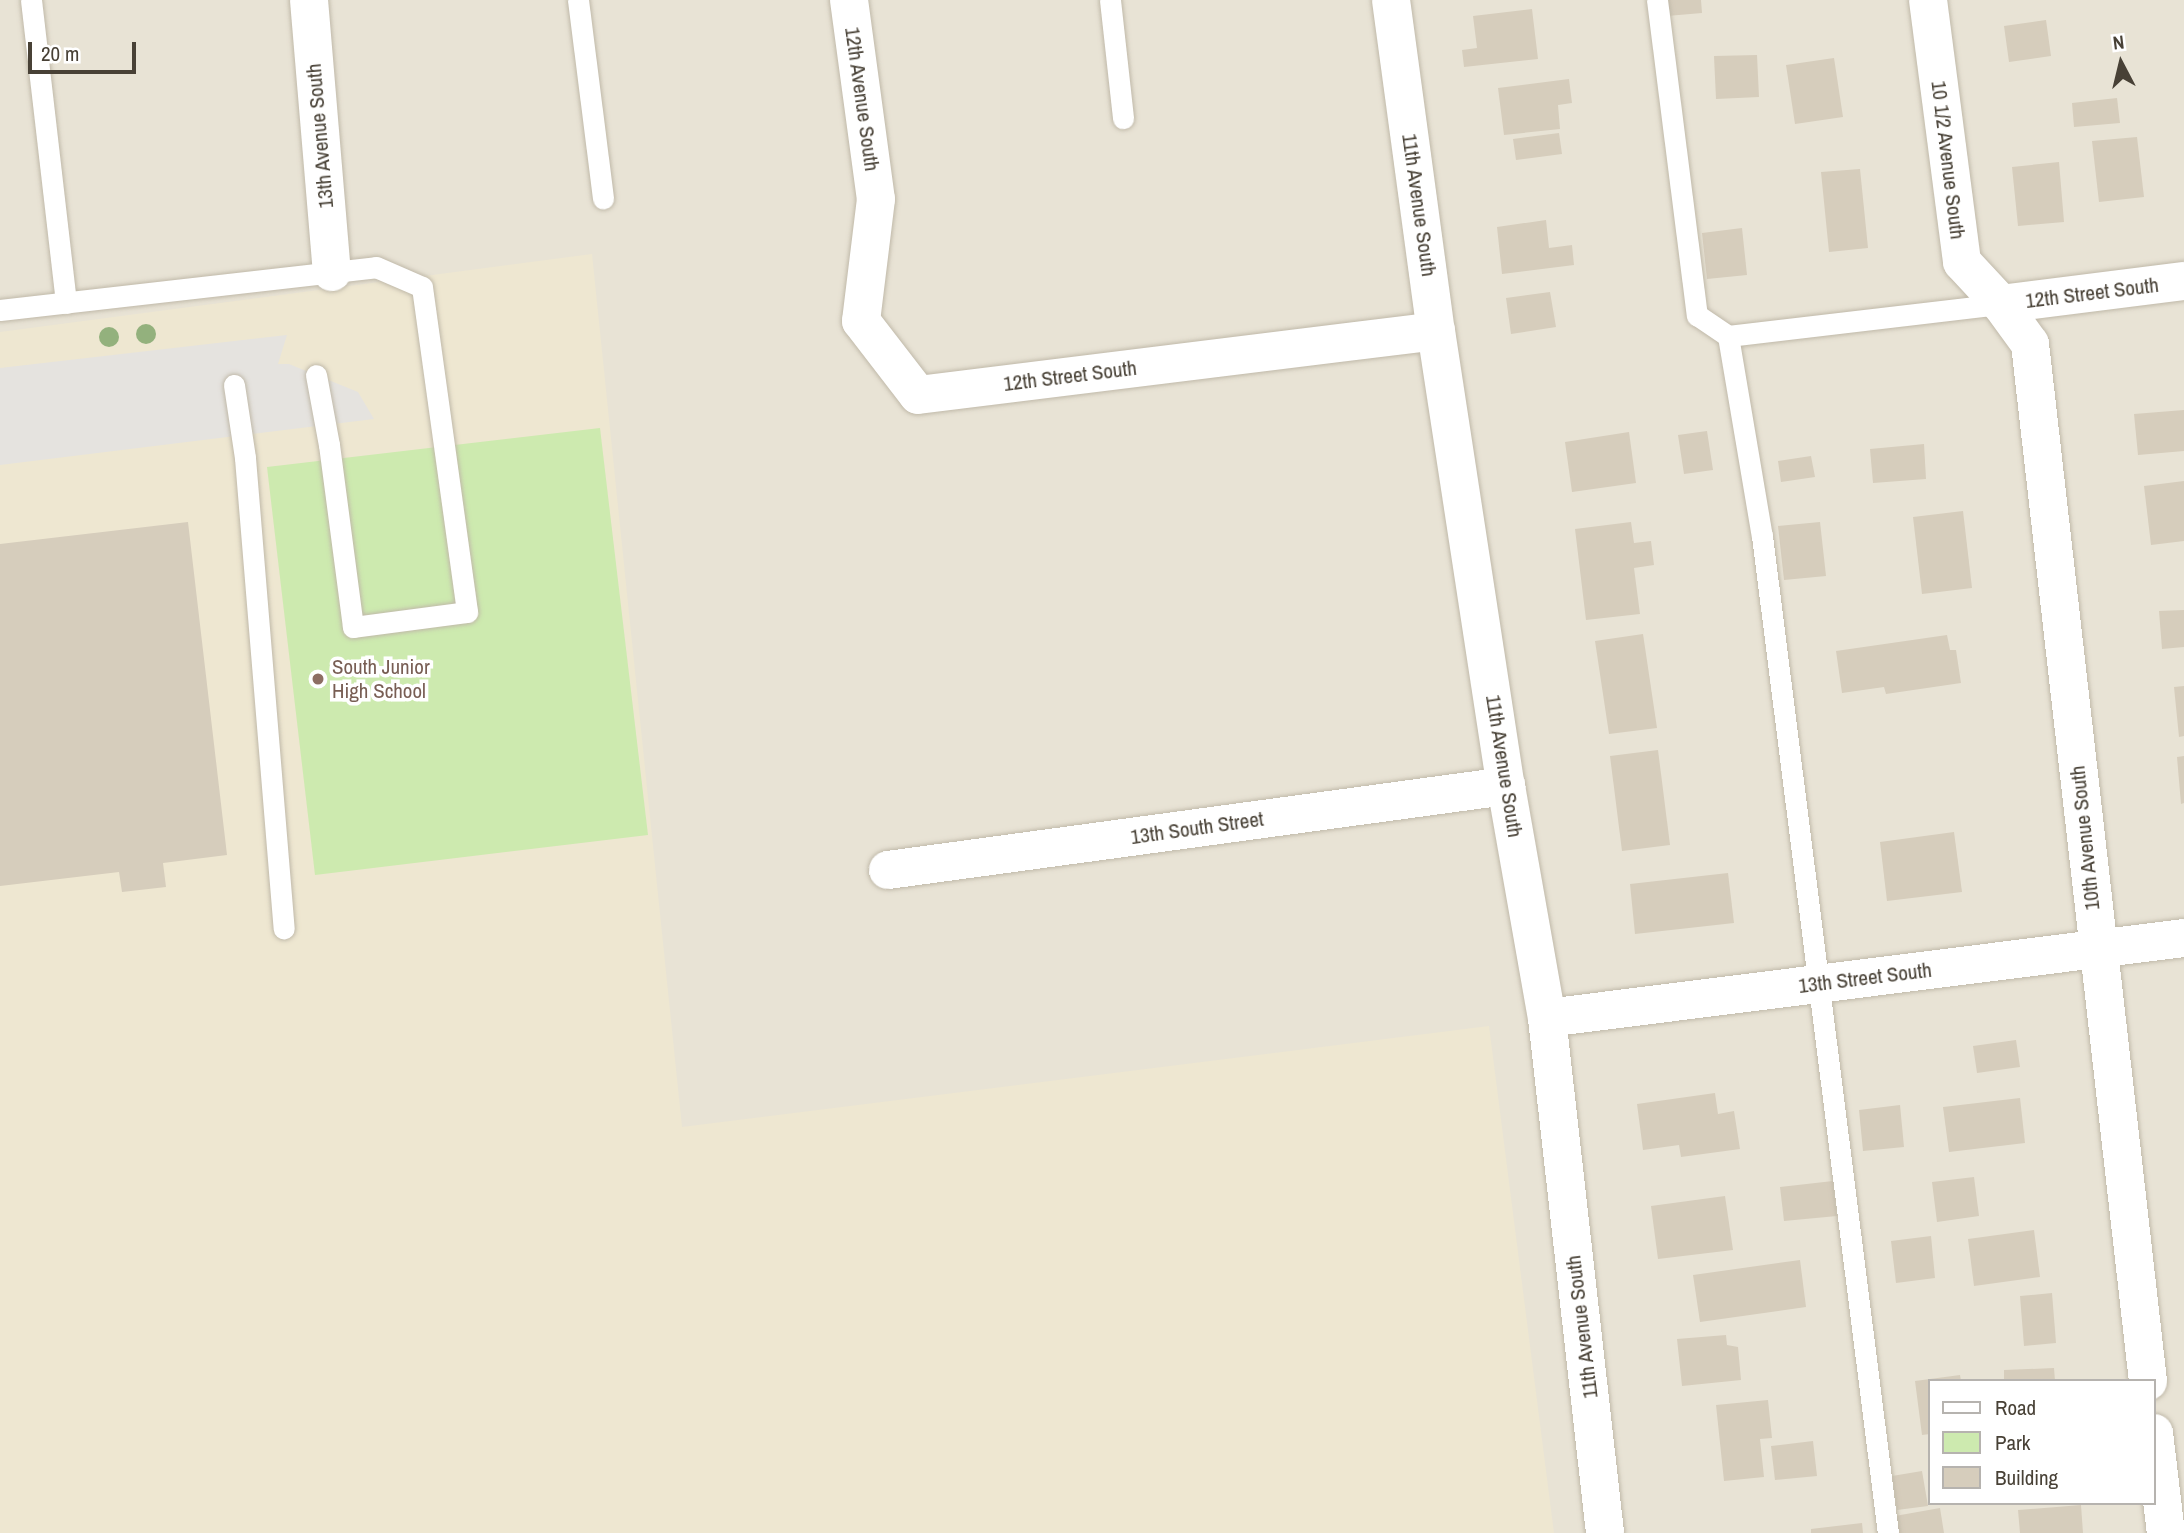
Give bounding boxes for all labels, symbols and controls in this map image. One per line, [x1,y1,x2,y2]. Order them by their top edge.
street label: 12th Avenue South [839,25,885,173]
scale bar [32,28,140,72]
north arrow [2086,28,2156,98]
text: N [2111,29,2126,56]
text: 20 m [41,39,79,68]
street label: 13th Avenue South [301,62,339,210]
street label: 10 1/2 Avenue South [1926,79,1970,241]
street label: 11th Avenue South [1396,131,1442,279]
street label: 12th Street South [2024,272,2160,314]
street label: 12th Street South [1002,355,1138,397]
place label: South Junior High School [332,654,430,704]
marker: South Junior High School [310,671,326,687]
street label: 11th Avenue South [1480,692,1528,840]
street label: 10th Avenue South [2065,764,2105,912]
street label: 13th South Street [1129,806,1265,850]
street label: 13th Street South [1797,957,1933,999]
street label: 11th Avenue South [1561,1254,1603,1400]
legend [1928,1379,2156,1505]
text: Road [1995,1393,2036,1422]
text: Park [1995,1428,2030,1457]
text: Building [1995,1463,2058,1492]

